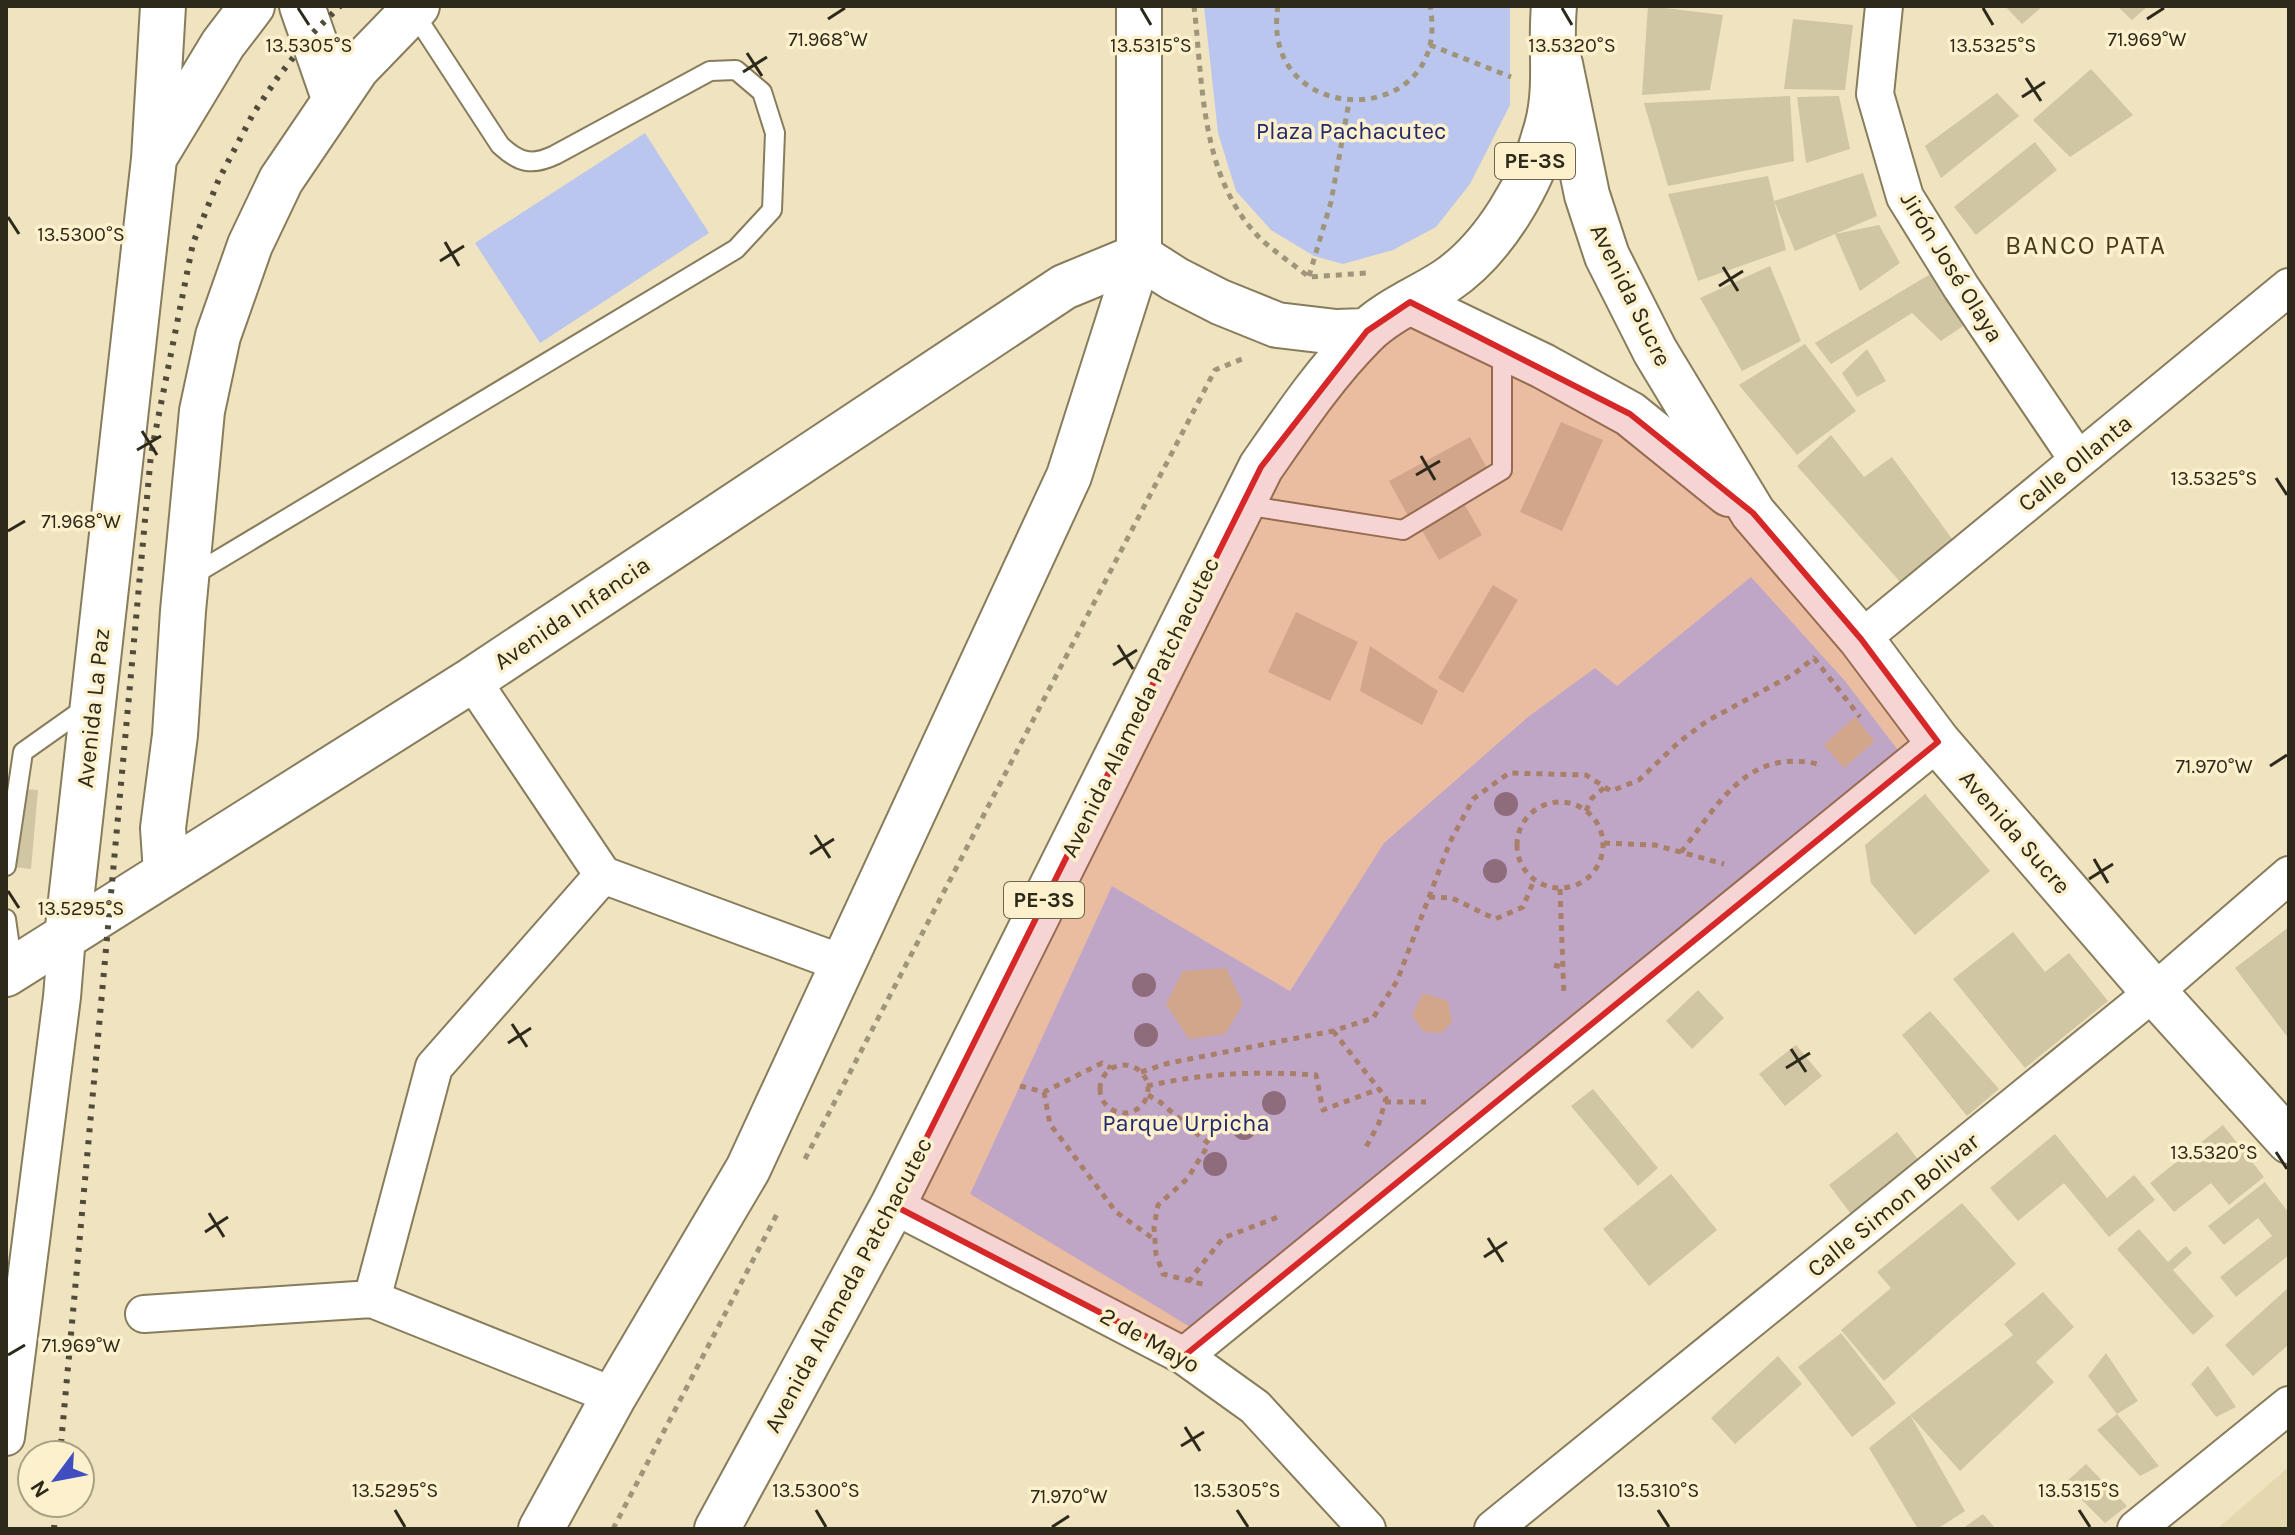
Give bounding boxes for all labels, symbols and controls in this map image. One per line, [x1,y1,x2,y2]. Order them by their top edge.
text: 71.968°W [788,28,868,51]
text: 71.969°W [2108,28,2187,51]
text: 13.5305°S [265,34,353,57]
text: 13.5315°S [1110,34,1192,57]
text: 13.5320°S [1528,34,1616,57]
text: 13.5325°S [1950,34,2036,57]
park label: Plaza Pachacutec [1256,117,1446,145]
road number: PE-3S [1495,143,1575,179]
street label: Jirón José Olaya [1895,187,2009,347]
street label: Avenida Sucre [1584,219,1678,371]
text: 13.5300°S [37,223,125,246]
district label: BANCO PATA [2005,230,2167,261]
street label: Calle Ollanta [2012,409,2138,517]
text: 13.5325°S [2171,467,2257,490]
text: 71.968°W [41,510,121,533]
street label: Avenida Infancia [489,550,655,676]
street label: Avenida Alameda Patchacutec [1055,552,1225,862]
street label: Avenida La Paz [71,627,115,789]
text: 71.970°W [2175,755,2253,778]
street label: Avenida Sucre [1954,764,2076,900]
road number: PE-3S [1004,882,1084,918]
text: 13.5295°S [38,897,124,920]
park label: Parque Urpicha [1102,1109,1270,1137]
street label: Calle Simon Bolivar [1802,1127,1985,1283]
street label: Avenida Alameda Patchacutec [758,1133,938,1437]
text: 13.5320°S [2170,1141,2258,1164]
street label: 2 de Mayo [1095,1301,1205,1379]
text: 71.969°W [42,1334,121,1357]
north arrow [16,1439,96,1519]
text: N [25,1475,55,1503]
text: 13.5295°S [352,1479,438,1502]
text: 13.5300°S [772,1479,860,1502]
text: 13.5305°S [1193,1479,1281,1502]
text: 13.5310°S [1617,1479,1699,1502]
text: 13.5315°S [2038,1479,2120,1502]
text: 71.970°W [1030,1485,1108,1508]

